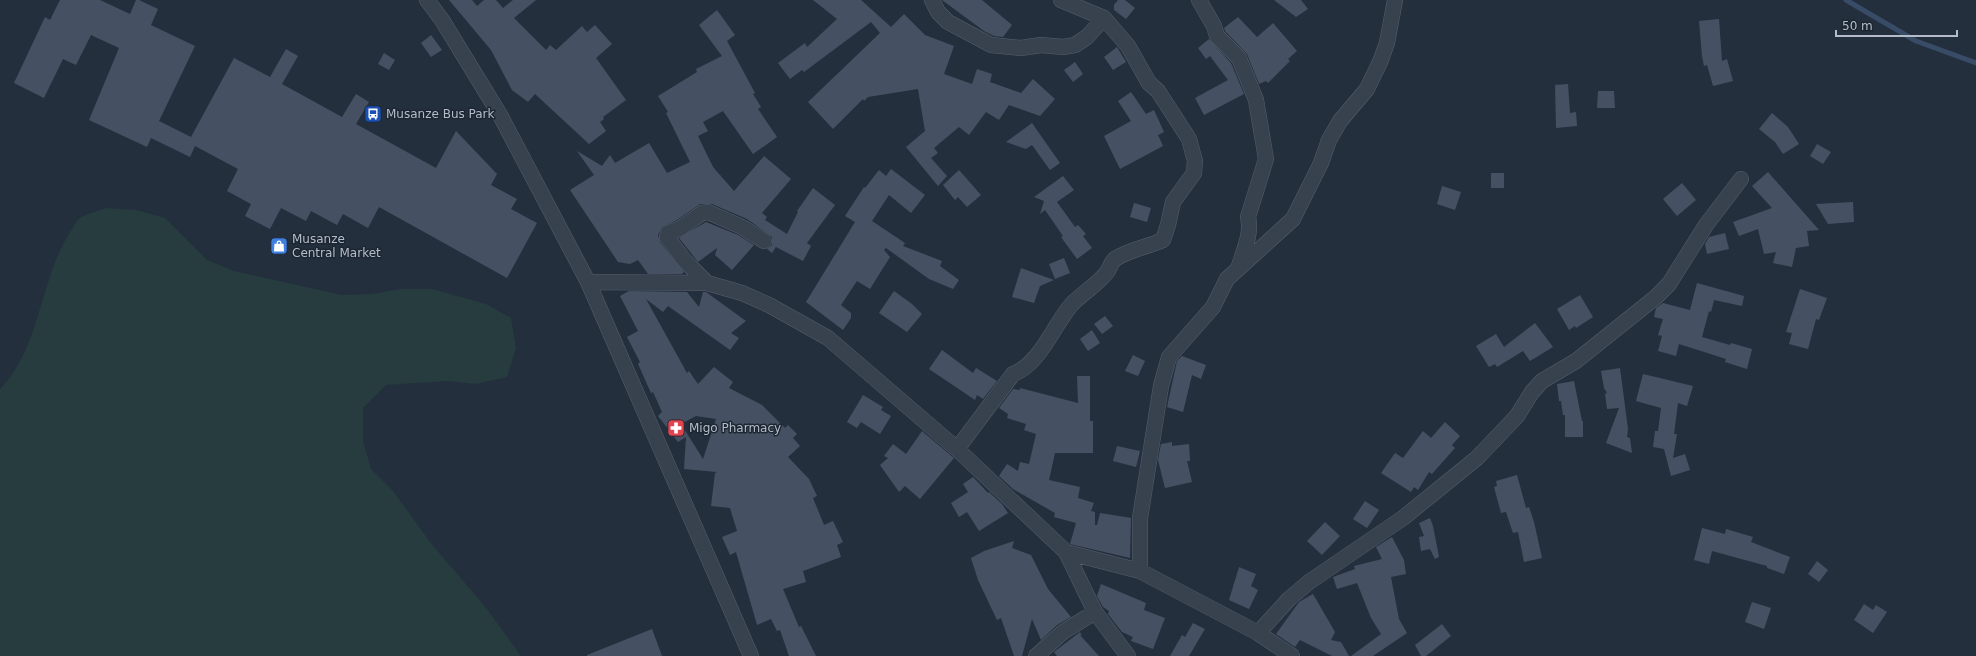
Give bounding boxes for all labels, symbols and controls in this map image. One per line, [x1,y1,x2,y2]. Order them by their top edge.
scale bar [1836,12,1957,38]
text: 50 m [1842,19,1873,33]
bus stop icon: Musanze Bus Park [363,104,383,124]
place label: Musanze Bus Park [386,107,495,121]
place label: Musanze Central Market [292,232,381,260]
shop icon: Musanze Central Market [269,236,289,256]
pharmacy icon: Migo Pharmacy [666,418,686,438]
place label: Migo Pharmacy [689,421,781,435]

